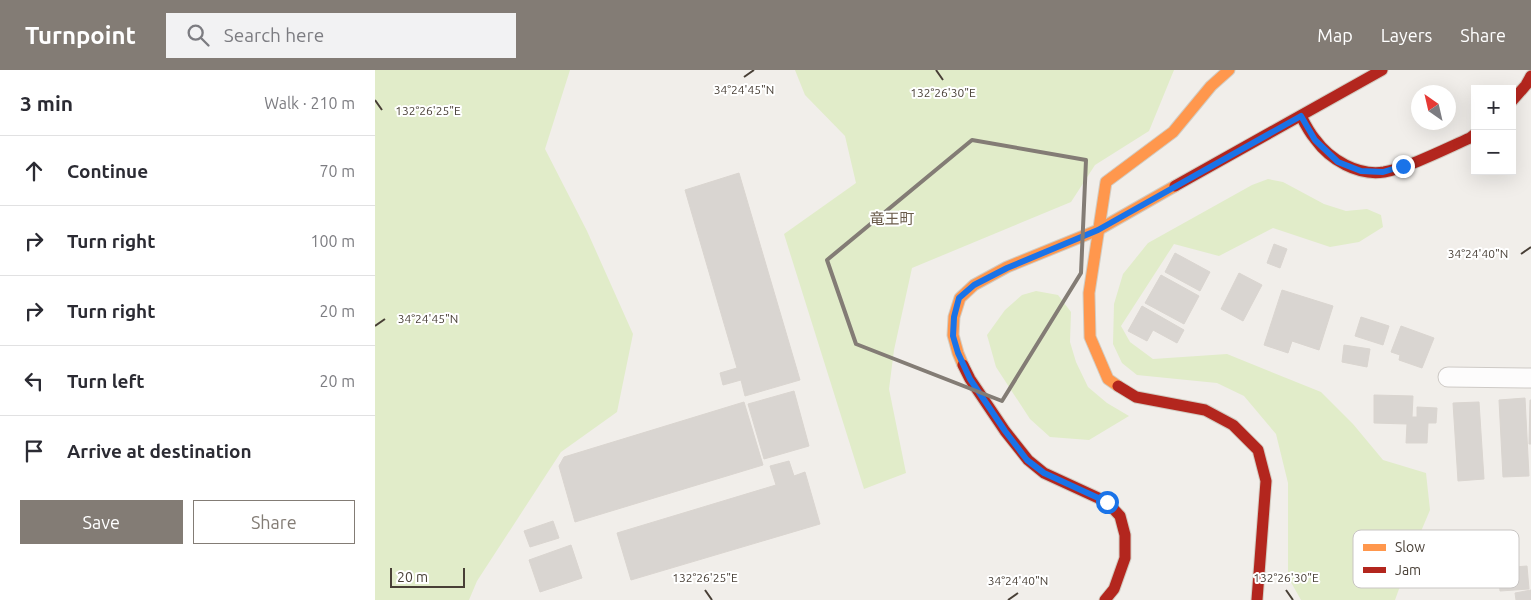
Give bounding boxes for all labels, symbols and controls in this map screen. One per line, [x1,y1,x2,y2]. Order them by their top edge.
search box [166,13,516,58]
icon: search [184,21,212,49]
text: Turnpoint [25,22,136,49]
text: Search here [224,24,324,46]
text: Map [1317,25,1353,45]
text: Layers [1381,25,1432,45]
text: Share [1460,25,1506,45]
text: 34°24'45"N [714,83,774,96]
north arrow [1411,85,1456,130]
map controls [1471,85,1516,175]
button: + [1471,85,1516,130]
text: 132°26'30"E [910,86,976,99]
text: 3 min [20,91,73,115]
text: Walk · 210 m [264,94,355,112]
text: 132°26'25"E [395,104,461,117]
button: − [1471,130,1516,175]
route end [1392,155,1415,178]
icon: ahead [20,157,48,185]
text: Continue [67,160,148,182]
text: 70 m [319,162,355,180]
district label: 竜王町 [869,210,915,227]
icon: right [20,227,48,255]
text: Turn right [67,230,155,252]
text: 100 m [310,232,355,250]
text: 34°24'40"N [1448,247,1508,260]
icon: right [20,297,48,325]
text: Turn right [67,300,155,322]
text: 20 m [319,302,355,320]
text: 34°24'45"N [398,312,458,325]
icon: left [20,367,48,395]
text: Turn left [67,370,145,392]
text: 20 m [319,372,355,390]
icon: arrive [20,437,48,465]
text: Arrive at destination [67,440,252,462]
route start [1096,491,1119,514]
button: Save [20,500,183,544]
button: Share [193,500,355,544]
legend [1353,530,1519,588]
text: Slow [1395,539,1425,555]
text: Jam [1395,562,1421,578]
scale bar [390,565,465,588]
text: 20 m [397,569,428,585]
text: 132°26'25"E [672,571,738,584]
text: 132°26'30"E [1253,571,1319,584]
text: 34°24'40"N [988,574,1048,587]

